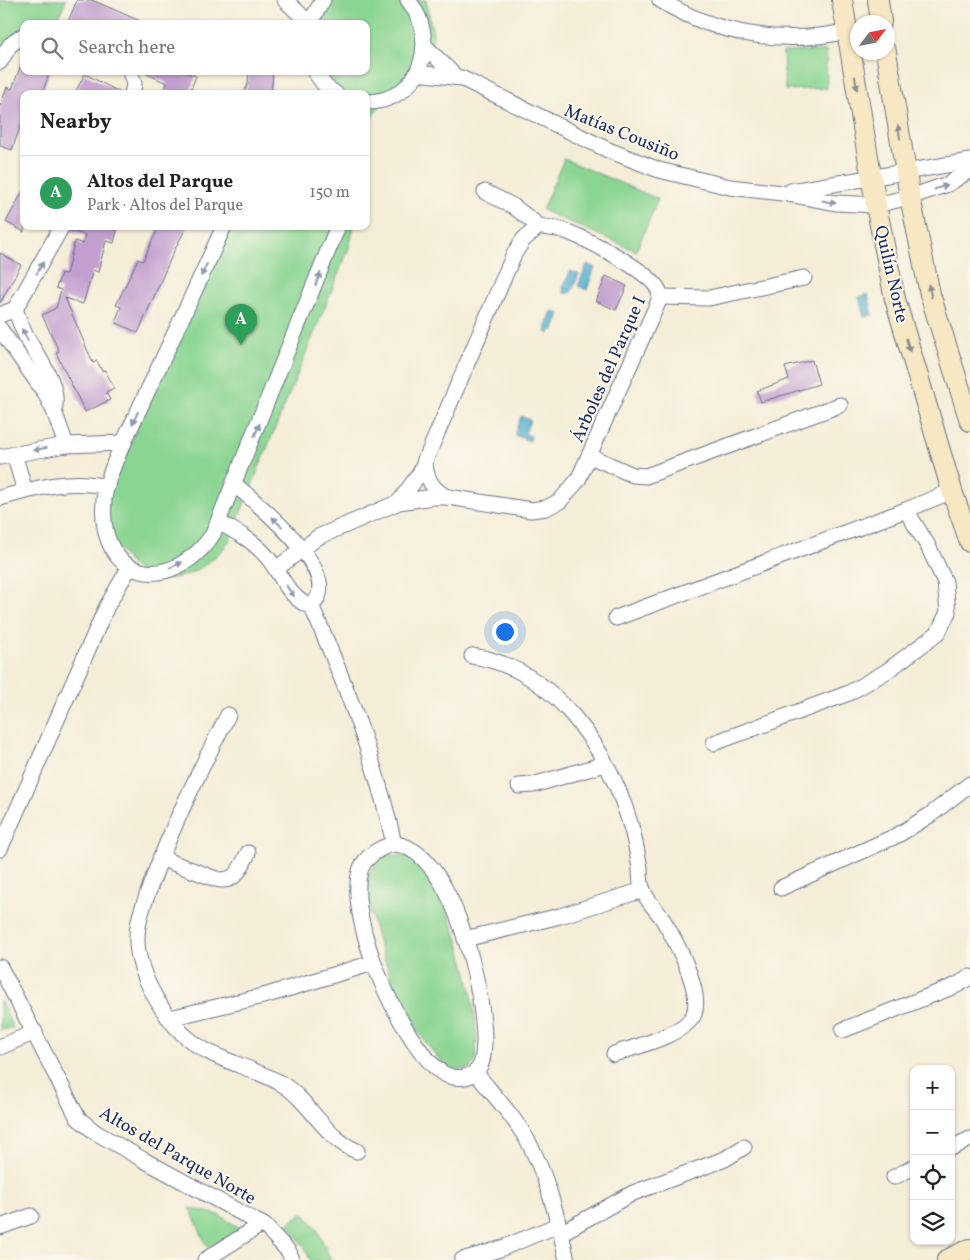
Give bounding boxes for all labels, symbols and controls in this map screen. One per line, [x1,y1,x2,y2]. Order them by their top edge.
north arrow [850,15,895,60]
search box [20,20,370,75]
icon: search [38,34,66,62]
text: Search here [78,35,175,61]
one-way arrow [853,75,861,91]
street label: Matías Cousiño [560,99,683,168]
text: Nearby [40,108,111,137]
one-way arrow [895,123,903,139]
text: Altos del Parque [87,169,233,195]
text: A [50,182,62,204]
text: 150 m [309,182,350,204]
one-way arrow [934,182,949,190]
text: Park · Altos del Parque [87,195,243,217]
one-way arrow [821,198,837,206]
street label: Quilín Norte [867,223,914,325]
one-way arrow [35,262,44,275]
one-way arrow [199,263,208,278]
one-way arrow [314,271,322,286]
one-way arrow [925,283,933,299]
street label: Árboles del Parque I [566,292,653,447]
pin: A [225,304,257,345]
one-way arrow [21,328,29,342]
one-way arrow [905,337,913,352]
one-way arrow [131,411,139,425]
one-way arrow [253,423,261,437]
one-way arrow [32,445,48,453]
one-way arrow [271,516,283,528]
one-way arrow [169,560,183,568]
one-way arrow [284,584,294,597]
your location [492,619,518,645]
map controls [910,1065,955,1245]
button: + [910,1065,955,1110]
street label: Altos del Parque Norte [94,1101,260,1211]
button: − [910,1110,955,1155]
button: locate [910,1155,955,1200]
button: layers [910,1200,955,1245]

